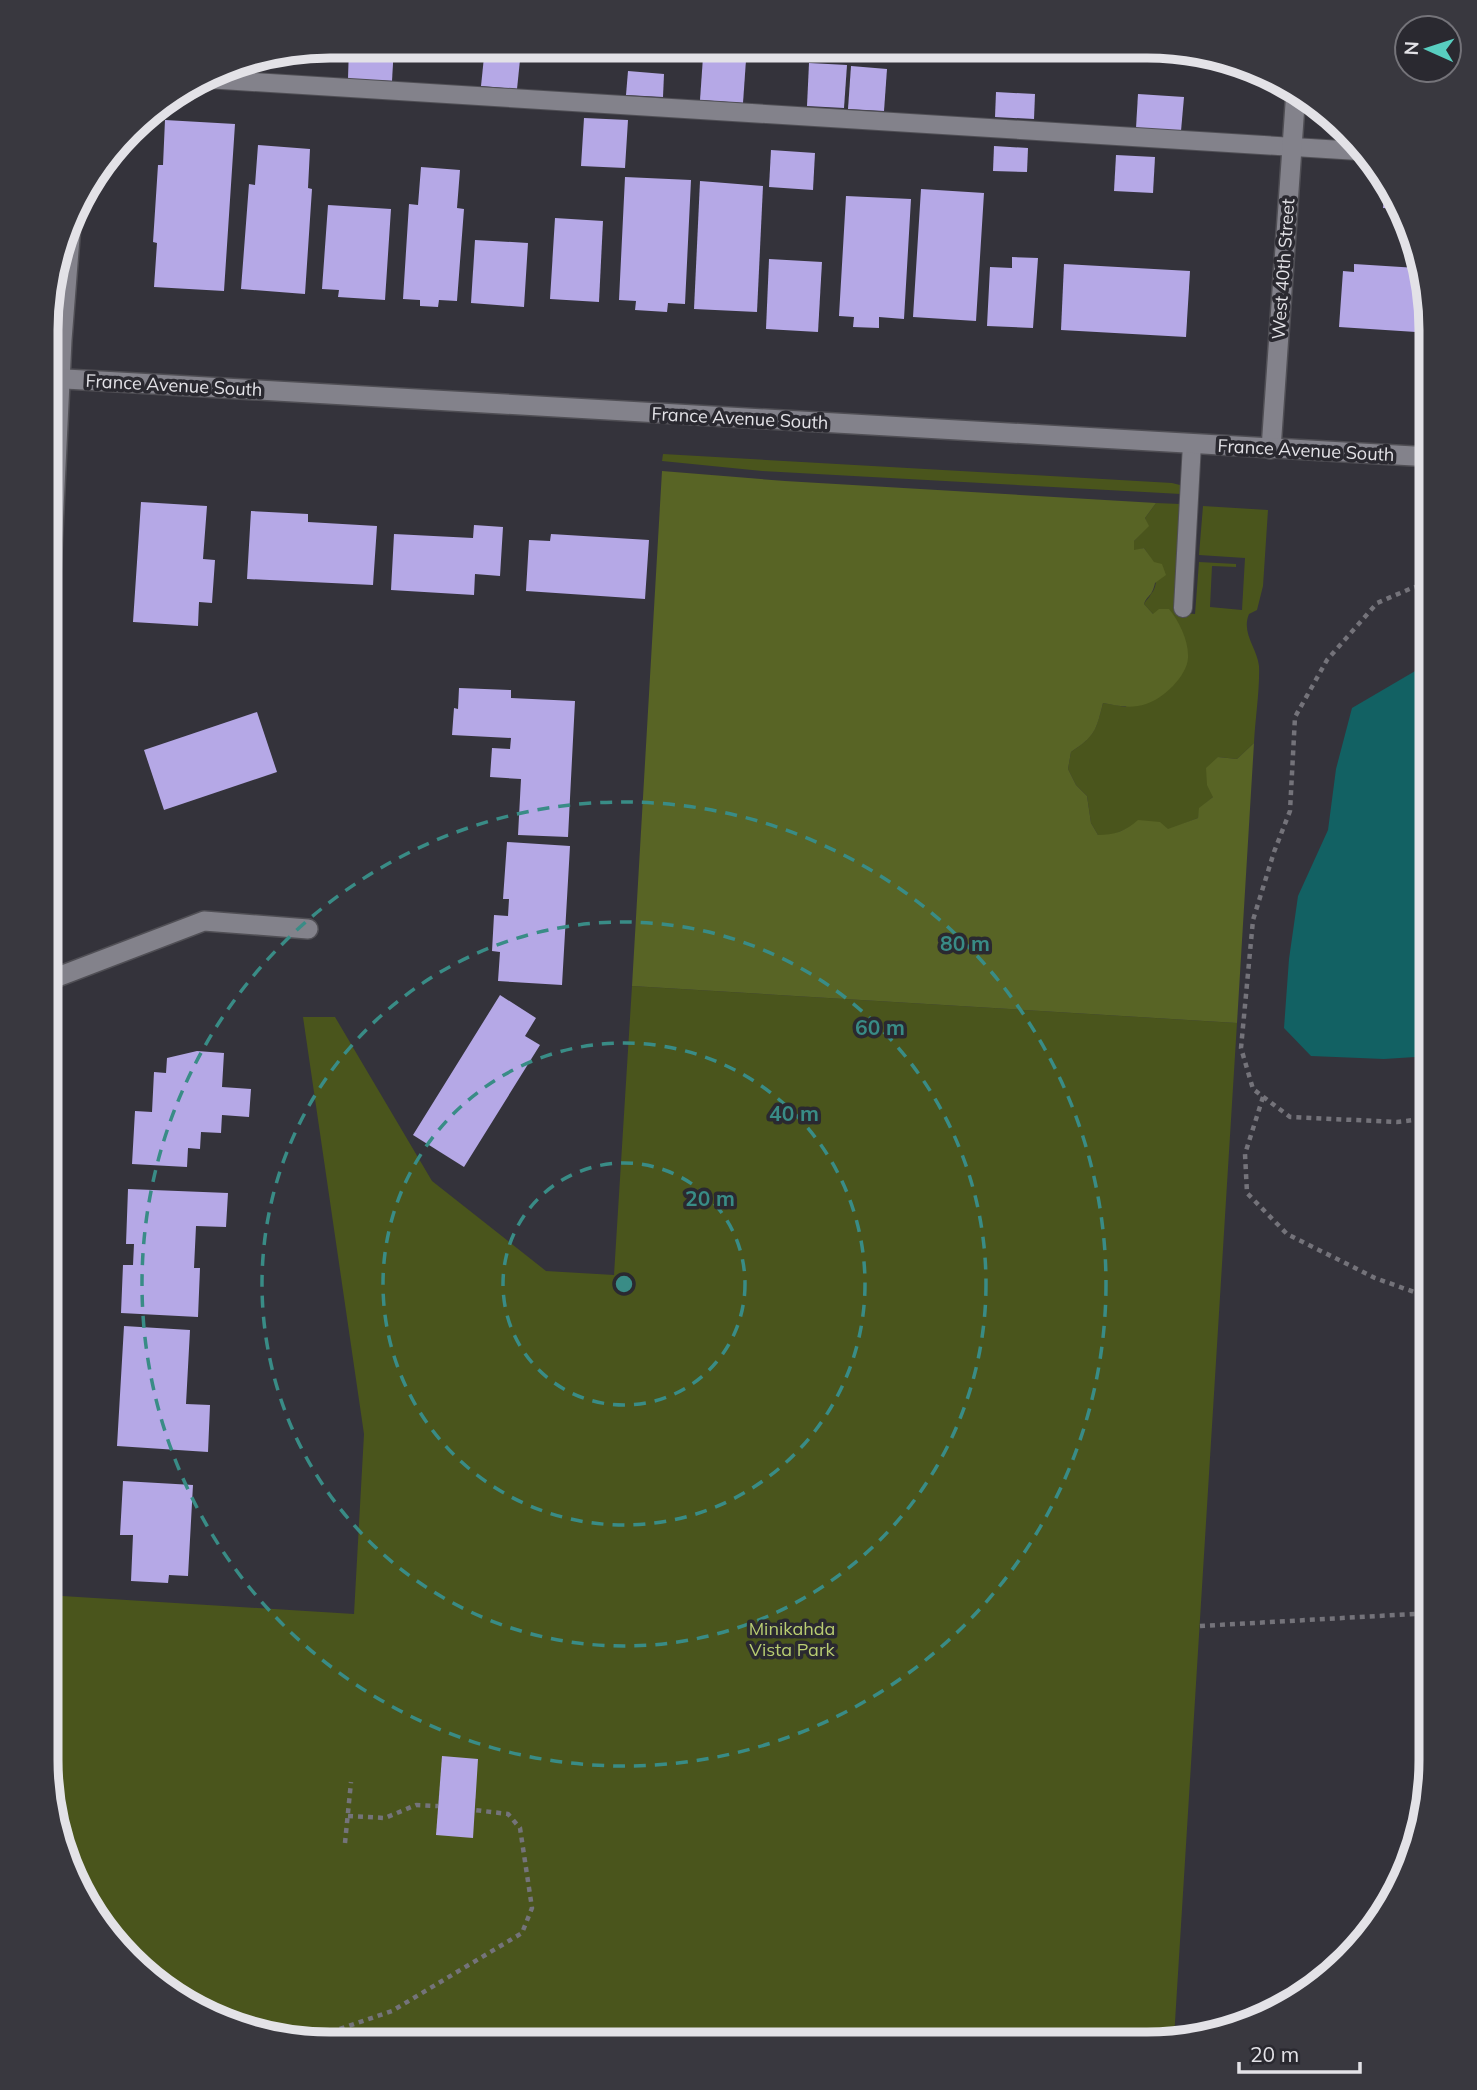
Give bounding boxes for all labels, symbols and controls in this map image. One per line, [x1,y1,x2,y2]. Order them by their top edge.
north arrow [1393,14,1463,84]
text: N [1399,40,1423,56]
street label: West 40th Street [1267,198,1299,340]
street label: France Avenue South [85,369,263,401]
street label: France Avenue South [651,402,829,434]
street label: France Avenue South [1217,434,1395,466]
text: 80 m [940,930,990,956]
text: 60 m [855,1014,905,1040]
text: 40 m [769,1100,819,1126]
text: 20 m [685,1185,735,1211]
centre of rings [612,1272,636,1296]
park label: Minikahda Vista Park [749,1617,835,1661]
scale bar [1239,2030,1360,2074]
text: 20 m [1250,2041,1299,2067]

